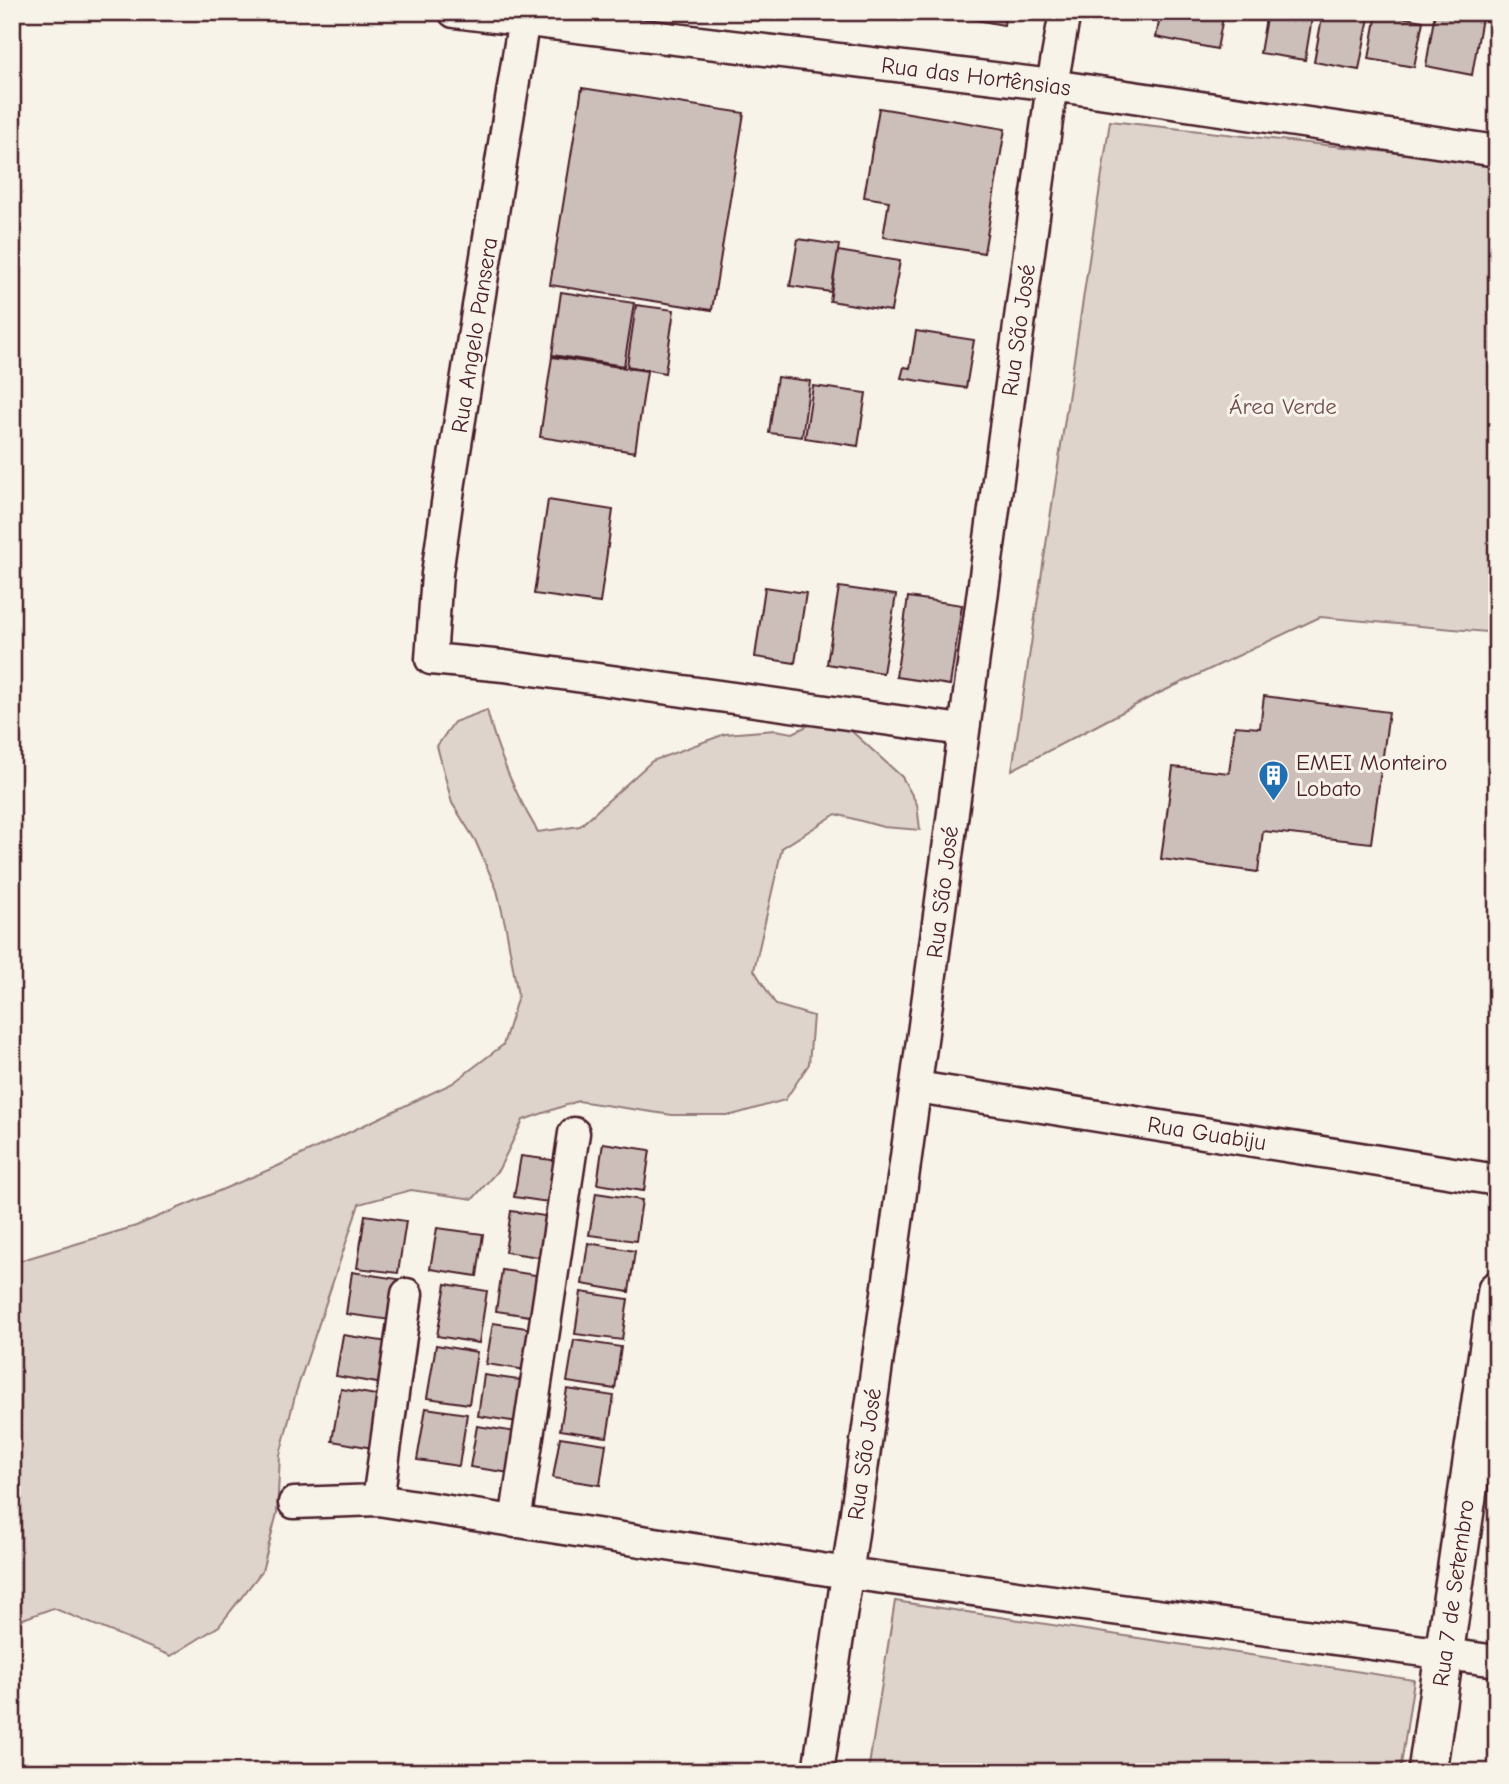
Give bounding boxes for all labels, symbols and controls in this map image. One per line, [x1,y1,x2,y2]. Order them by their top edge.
street label: Rua das Hortênsias [880,51,1072,102]
street label: Rua Angelo Pansera [446,235,503,435]
street label: Rua São José [996,262,1041,398]
park label: Área Verde [1229,393,1337,420]
place label: EMEI Monteiro Lobato [1296,749,1447,802]
building icon: EMEI Monteiro Lobato [1256,758,1290,802]
street label: Rua São José [921,824,964,960]
street label: Rua Guabiju [1146,1111,1268,1156]
street label: Rua São José [842,1386,887,1522]
street label: Rua 7 de Setembro [1427,1498,1480,1688]

